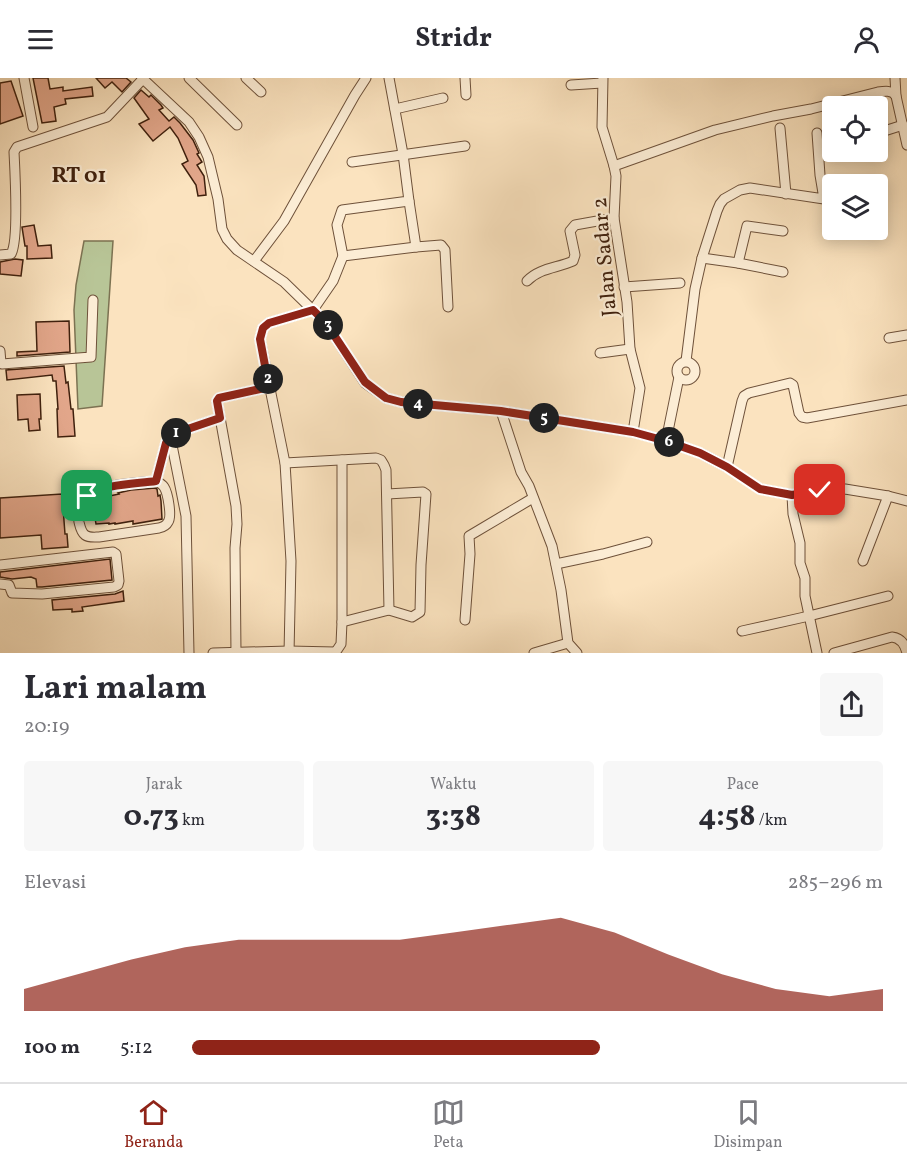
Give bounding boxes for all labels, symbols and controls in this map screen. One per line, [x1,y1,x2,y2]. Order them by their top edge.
text: Stridr [415,20,492,58]
icon: menu [24,23,57,56]
icon: person [850,23,883,56]
map controls [822,96,888,240]
button: locate [822,96,888,162]
district label: RT 01 [52,161,106,192]
button: layers [822,174,888,240]
street label: Jalan Sadar 2 [586,196,625,318]
pin: 3 [313,310,343,340]
text: 3 [324,314,332,336]
pin: 2 [253,364,283,394]
text: 2 [264,368,272,390]
pin: 4 [403,389,433,419]
text: 4 [413,393,423,415]
pin: 5 [529,403,559,433]
text: 5 [540,407,548,429]
pin: 1 [161,418,191,448]
text: 1 [173,422,179,444]
pin: 6 [654,427,684,457]
text: 6 [665,431,673,453]
pin [794,464,845,515]
pin [61,470,112,521]
icon: check [803,473,836,506]
icon: arrive [70,479,103,512]
text: Lari malam [24,667,207,713]
button: share [820,673,883,736]
text: 20:19 [24,713,69,741]
text: Jarak [146,774,182,796]
text: Waktu [430,774,477,796]
text: Pace [727,774,759,796]
text: 0.73 [123,796,179,838]
text: 3:38 [426,796,481,838]
text: 4:58 [698,796,756,838]
text: km [179,810,205,832]
text: /km [756,810,788,832]
text: Elevasi [24,869,86,897]
text: 285–296 m [788,869,883,897]
text: 100 m [24,1034,80,1062]
text: 5:12 [120,1034,153,1062]
tab: Beranda [124,1096,183,1154]
tab: Peta [432,1096,465,1154]
tab: Disimpan [714,1096,783,1154]

